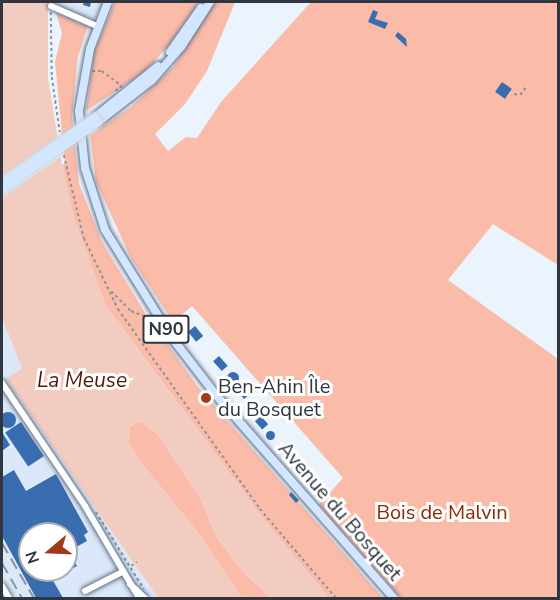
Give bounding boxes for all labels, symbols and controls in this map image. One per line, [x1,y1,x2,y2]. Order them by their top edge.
road number: N90 [142,314,190,344]
water label: La Meuse [37,367,127,393]
place label: Ben-Ahin Île du Bosquet [218,374,330,421]
marker: Ben-Ahin Île du Bosquet [199,391,213,405]
street label: Avenue du Bosquet [273,437,407,585]
park label: Bois de Malvin [376,500,508,524]
north arrow [18,522,78,582]
text: N [21,548,45,566]

